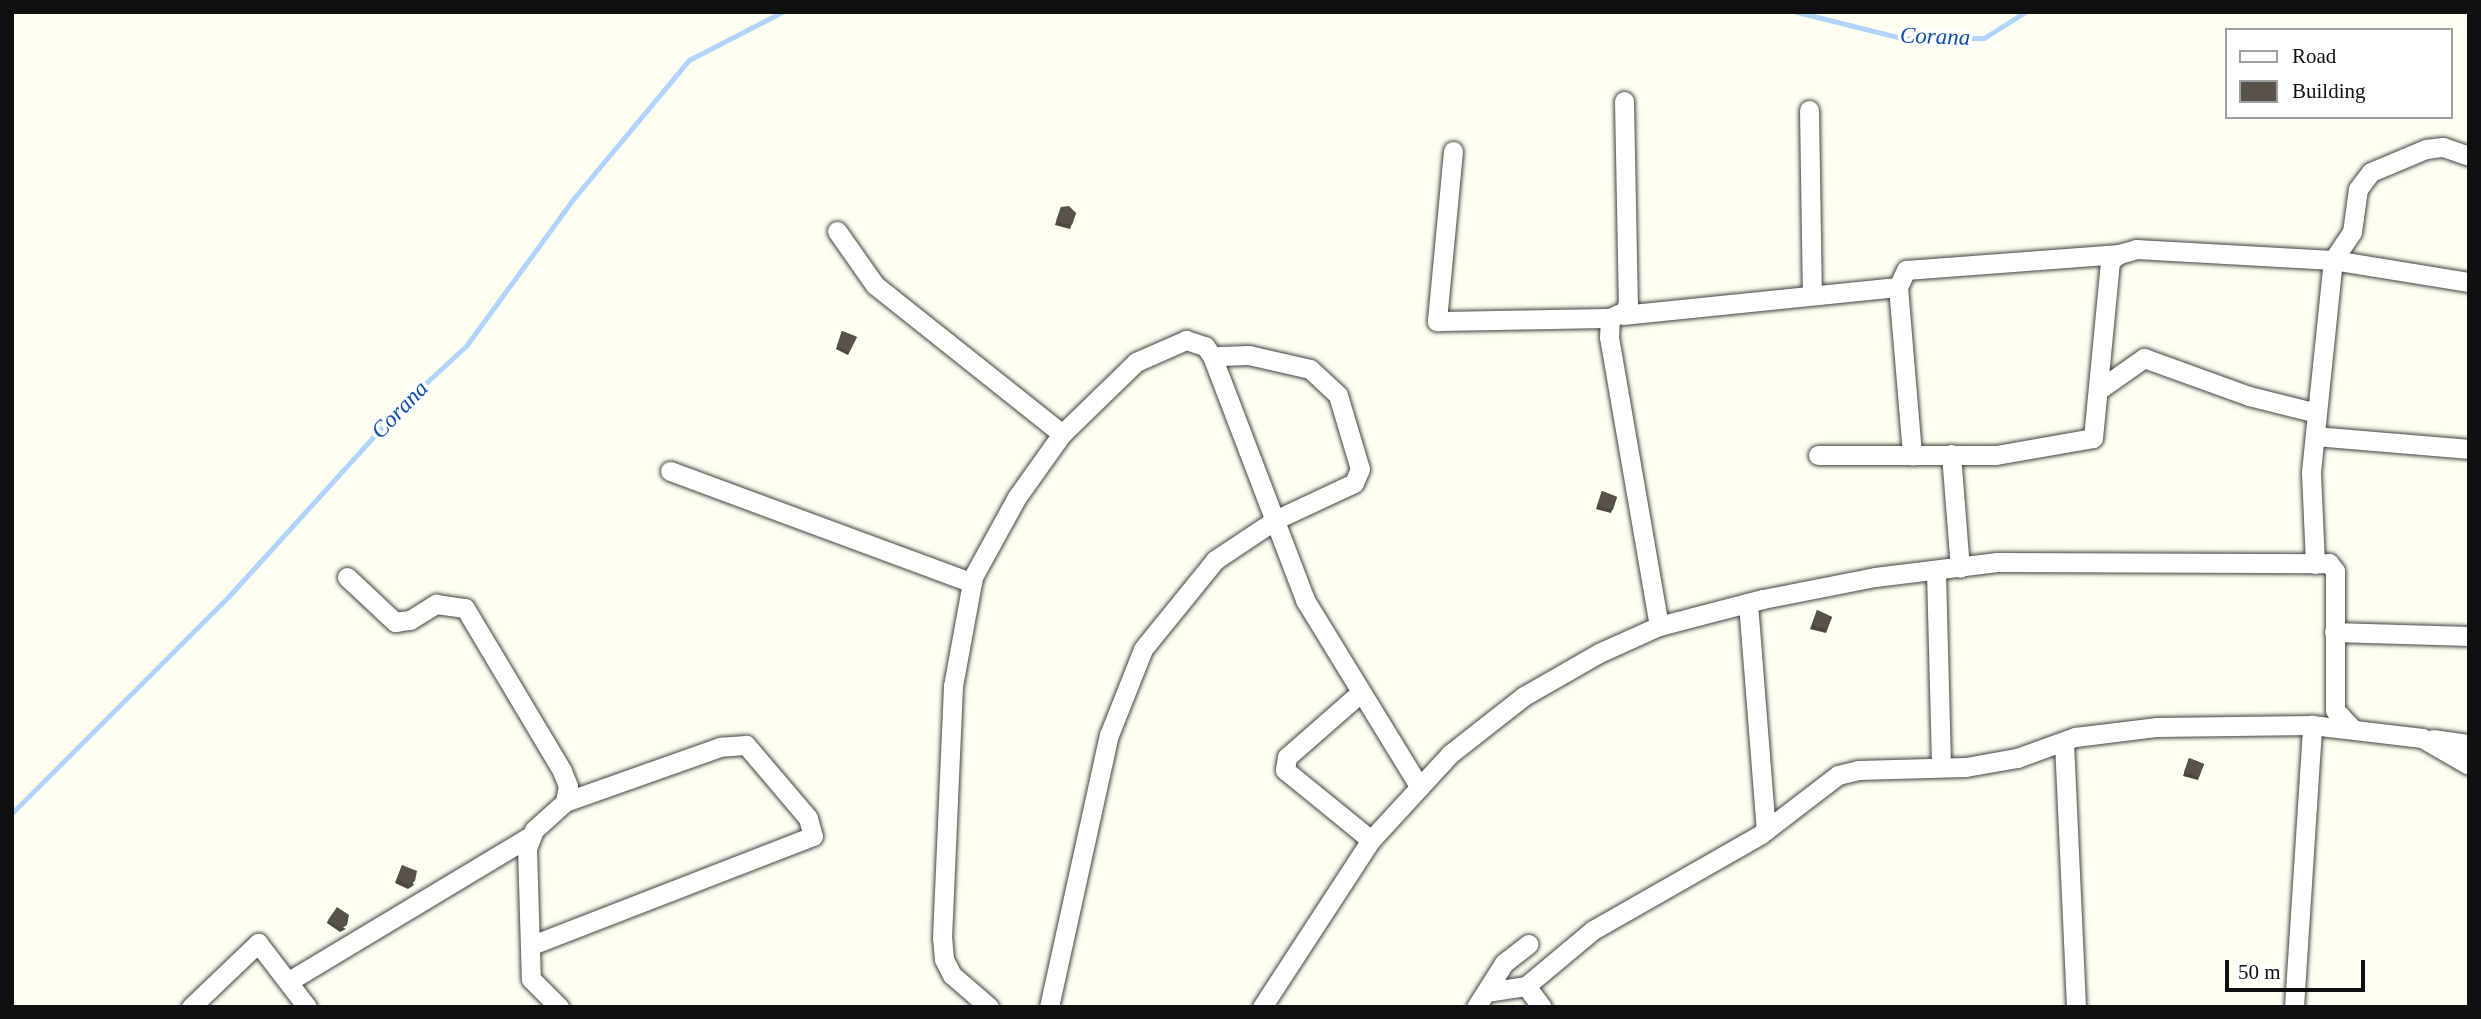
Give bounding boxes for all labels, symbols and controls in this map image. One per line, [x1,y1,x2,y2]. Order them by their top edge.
water label: Corana [1899,22,1971,52]
legend [2226,28,2453,119]
text: Road [2292,44,2336,68]
text: Building [2292,79,2366,103]
water label: Corana [366,375,434,445]
scale bar [2229,946,2369,990]
text: 50 m [2238,960,2281,984]

